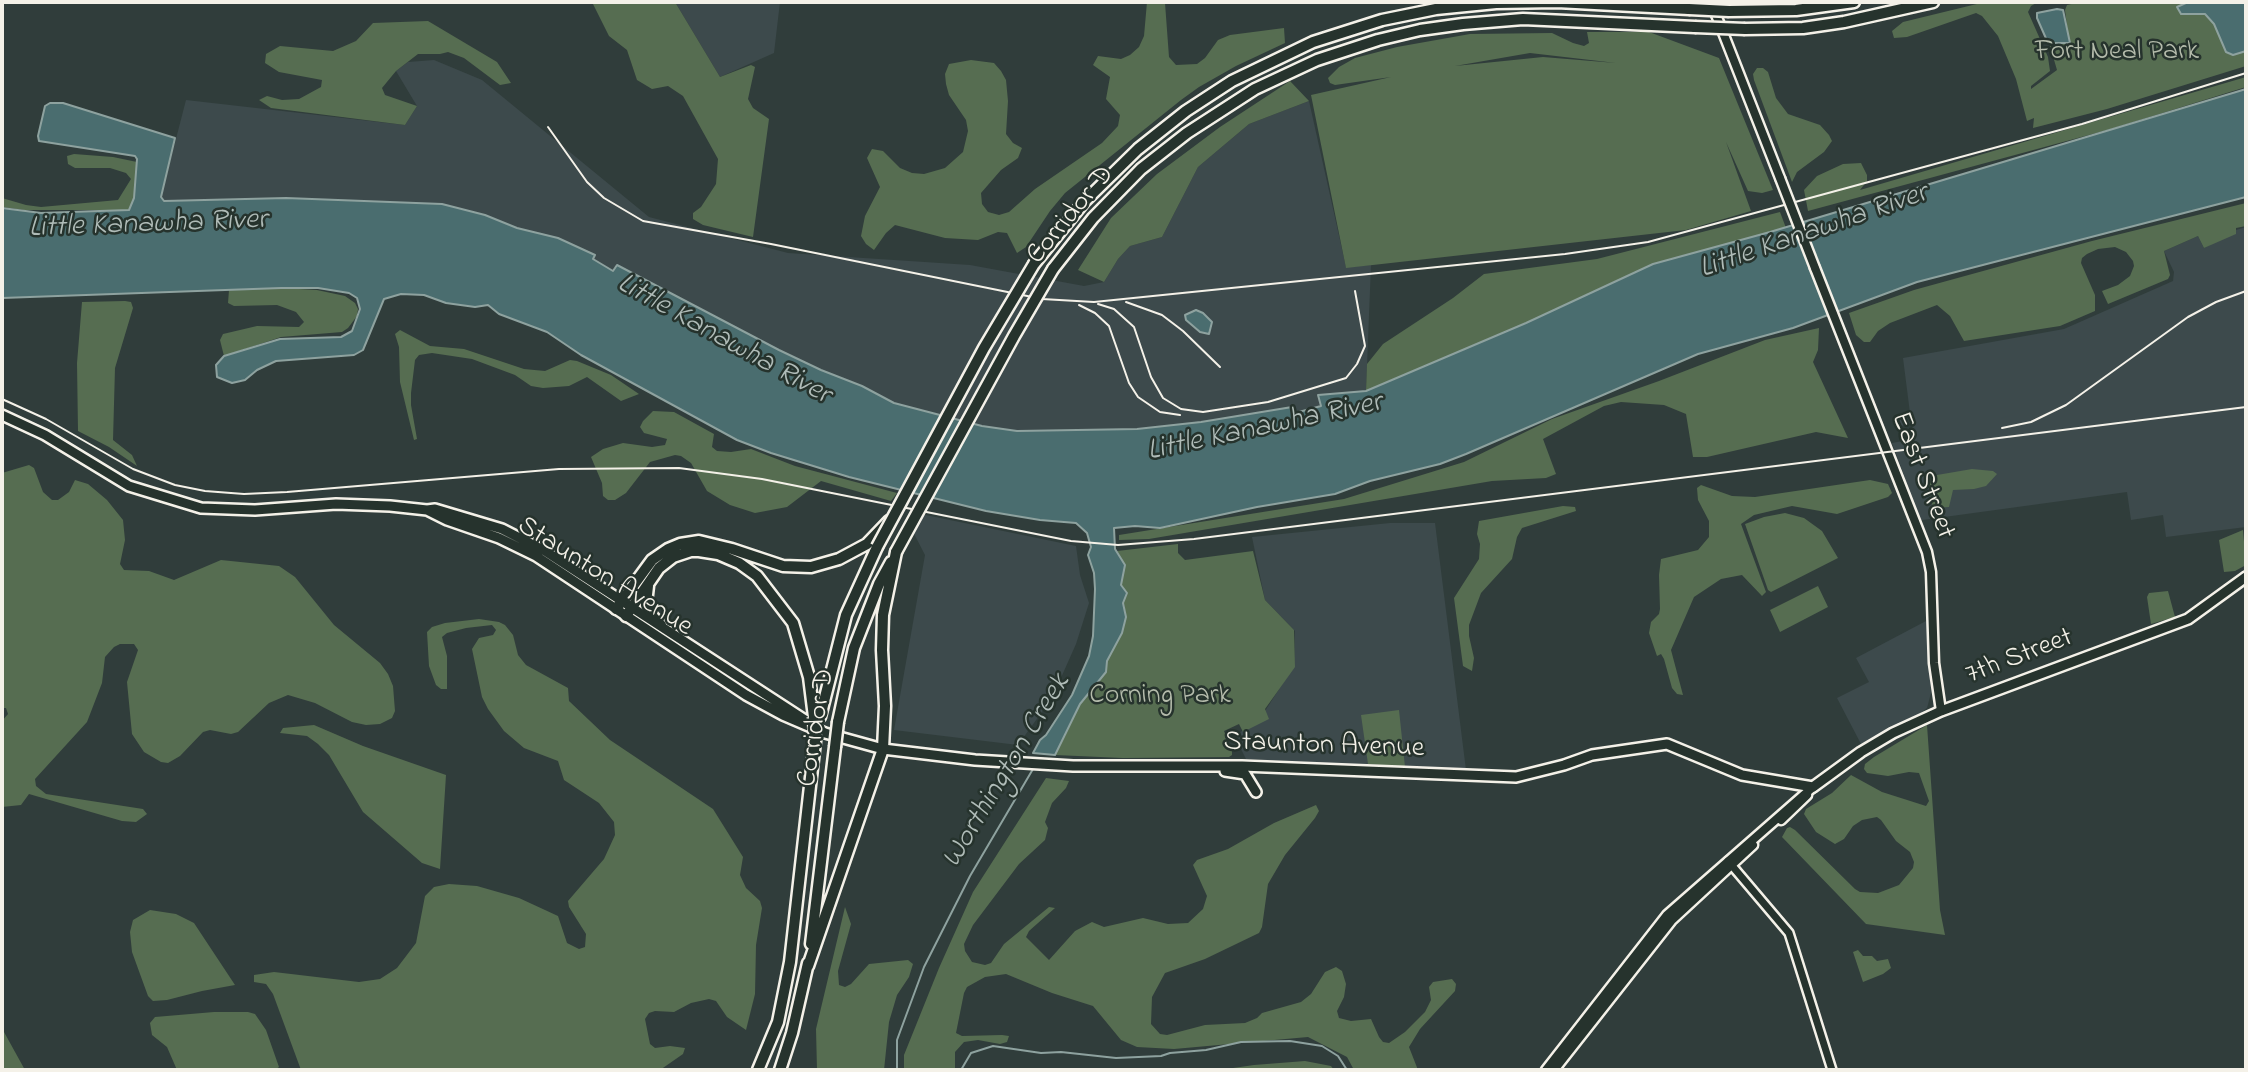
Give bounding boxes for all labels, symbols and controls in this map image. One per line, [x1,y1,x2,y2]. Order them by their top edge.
park label: Fort Neal Park [2035,36,2199,70]
street label: Corridor D [1021,160,1123,272]
water label: Little Kanawha River [1695,177,1933,289]
water label: Little Kanawha River [28,204,268,248]
water label: Little Kanawha River [610,267,836,415]
water label: Little Kanawha River [1145,387,1385,471]
street label: East Street [1881,408,1961,544]
street label: Staunton Avenue [510,511,698,645]
street label: 7th Street [1962,622,2078,694]
street label: Corridor D [792,667,844,789]
water label: Worthington Creek [936,668,1080,876]
park label: Corning Park [1089,680,1231,714]
street label: Staunton Avenue [1223,727,1425,767]

